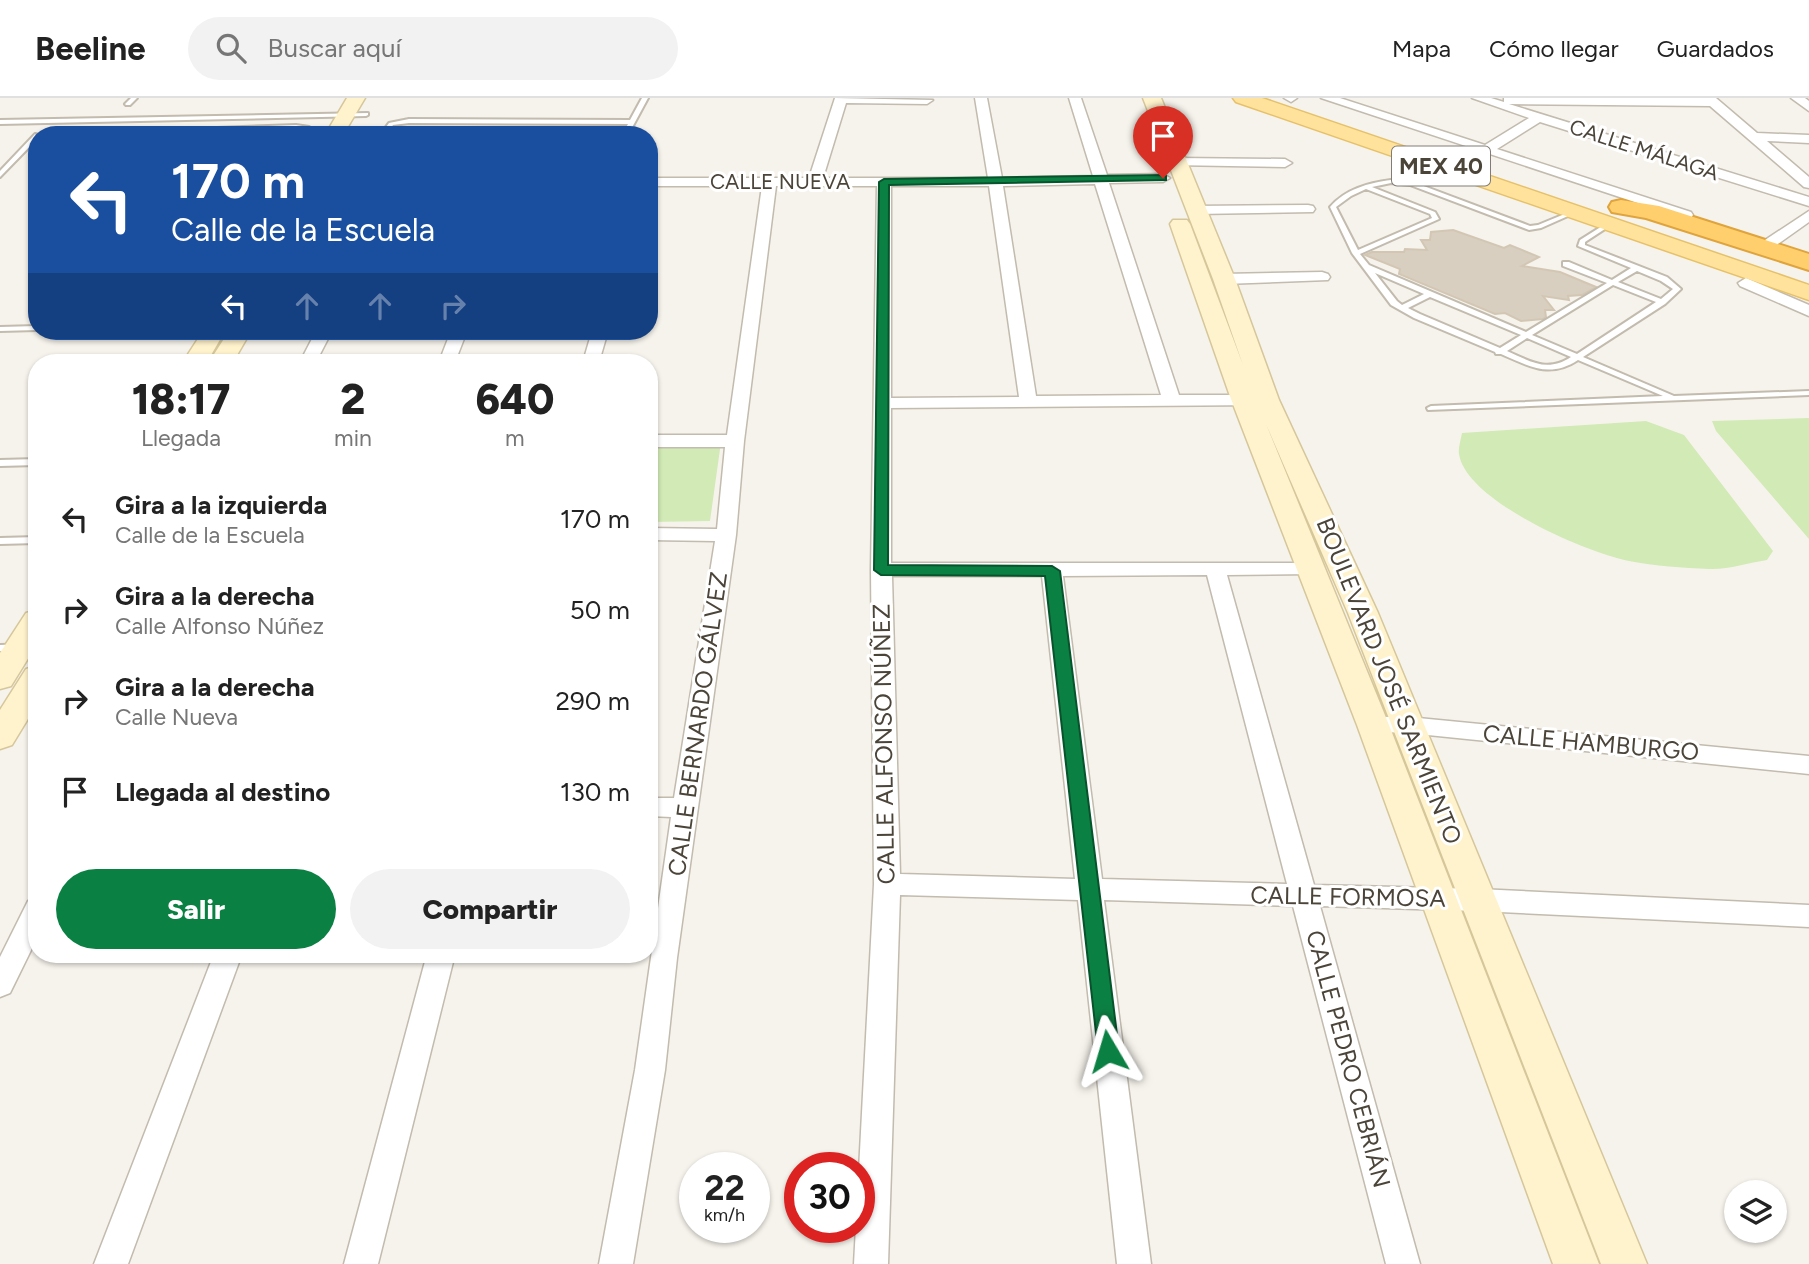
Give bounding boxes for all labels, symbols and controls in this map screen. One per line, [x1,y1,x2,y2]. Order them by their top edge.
search box [188,17,678,80]
text: Beeline [35,29,146,68]
icon: search [212,29,250,67]
text: Buscar aquí [268,32,401,64]
text: Mapa [1392,34,1451,63]
text: Cómo llegar [1489,34,1619,63]
text: Guardados [1657,34,1774,63]
pin [1133,106,1193,178]
street label: CALLE MÁLAGA [1566,114,1722,185]
icon: arrive [1144,117,1182,155]
road number: MEX 40 [1392,146,1490,186]
text: 170 m [171,151,305,210]
icon: left [56,154,147,245]
street label: CALLE NUEVA [710,169,850,194]
text: Calle de la Escuela [171,211,435,249]
icon: left [215,287,253,325]
icon: ahead [288,287,326,325]
icon: ahead [361,287,399,325]
icon: right [434,287,472,325]
text: 18:17 [132,374,230,425]
text: 2 [341,374,365,425]
text: 640 [475,374,554,425]
text: Llegada [141,424,221,452]
text: min [334,424,372,452]
text: m [505,424,525,452]
text: Gira a la izquierda [115,489,327,521]
icon: left [56,500,94,538]
text: 170 m [560,503,630,535]
street label: BOULEVARD JOSÉ SARMIENTO [1311,513,1468,848]
text: Calle de la Escuela [115,521,305,549]
street label: CALLE BERNARDO GÁLVEZ [662,570,733,878]
text: Gira a la derecha [115,580,315,612]
icon: right [56,591,94,629]
text: 50 m [570,594,630,626]
street label: CALLE ALFONSO NÚÑEZ [867,603,900,885]
text: Calle Alfonso Núñez [115,612,324,640]
text: Gira a la derecha [115,671,315,703]
icon: right [56,682,94,720]
text: 290 m [556,685,630,717]
text: Calle Nueva [115,703,238,731]
street label: CALLE HAMBURGO [1482,719,1700,766]
icon: arrive [56,773,94,811]
text: Llegada al destino [115,776,330,808]
text: 130 m [560,776,630,808]
button: Salir [56,869,336,949]
button: Compartir [350,869,630,949]
street label: CALLE FORMOSA [1250,880,1447,913]
street label: CALLE PEDRO CEBRIÁN [1300,927,1397,1191]
position arrow [1071,1014,1145,1088]
speed limit sign: 30 [784,1152,875,1243]
text: 22 [704,1167,745,1209]
map controls [1724,1180,1787,1243]
button: layers [1724,1180,1787,1243]
text: km/h [704,1204,745,1226]

